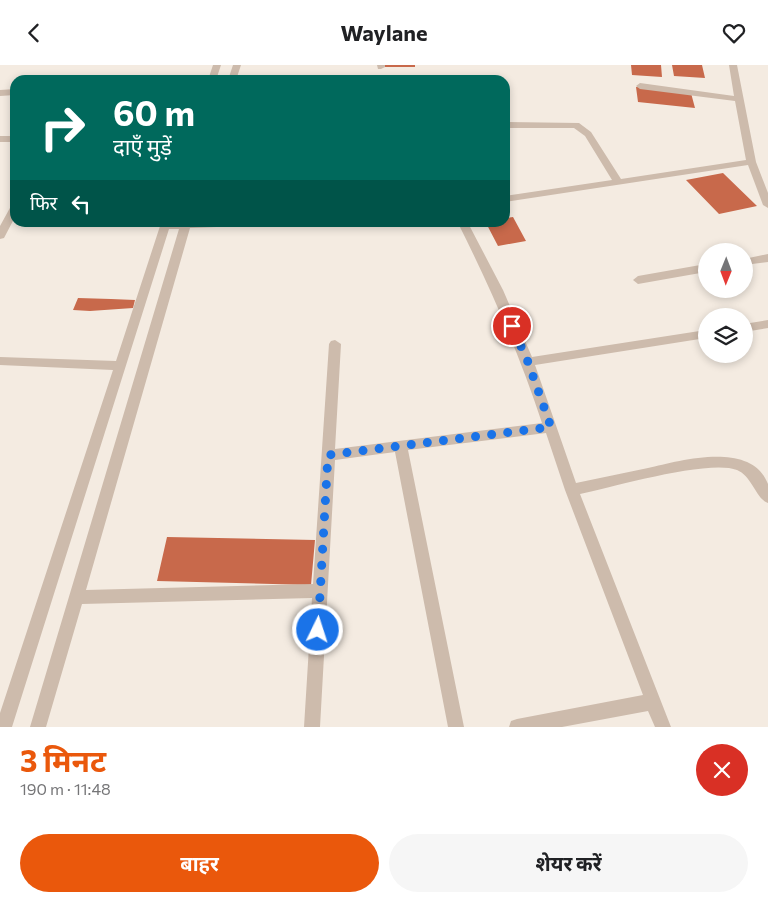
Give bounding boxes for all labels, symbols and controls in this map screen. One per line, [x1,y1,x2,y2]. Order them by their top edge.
icon: back [20,19,48,47]
text: Waylane [340,19,428,46]
icon: heart [720,19,748,47]
text: 60 m [113,90,195,133]
icon: right [30,95,95,160]
text: दाएँ मुड़ें [113,133,172,160]
icon: left [67,190,95,218]
text: फिर [30,191,57,214]
north arrow [698,243,752,297]
map controls [698,243,753,363]
pin [491,305,533,347]
button: layers [698,308,753,363]
icon: arrive [498,312,526,340]
position arrow [291,603,343,655]
text: 3 मिनट [20,741,106,778]
button: close [696,744,748,796]
text: 190 m · 11:48 [20,779,111,798]
button: बाहर [20,834,379,892]
button: शेयर करें [389,834,748,892]

